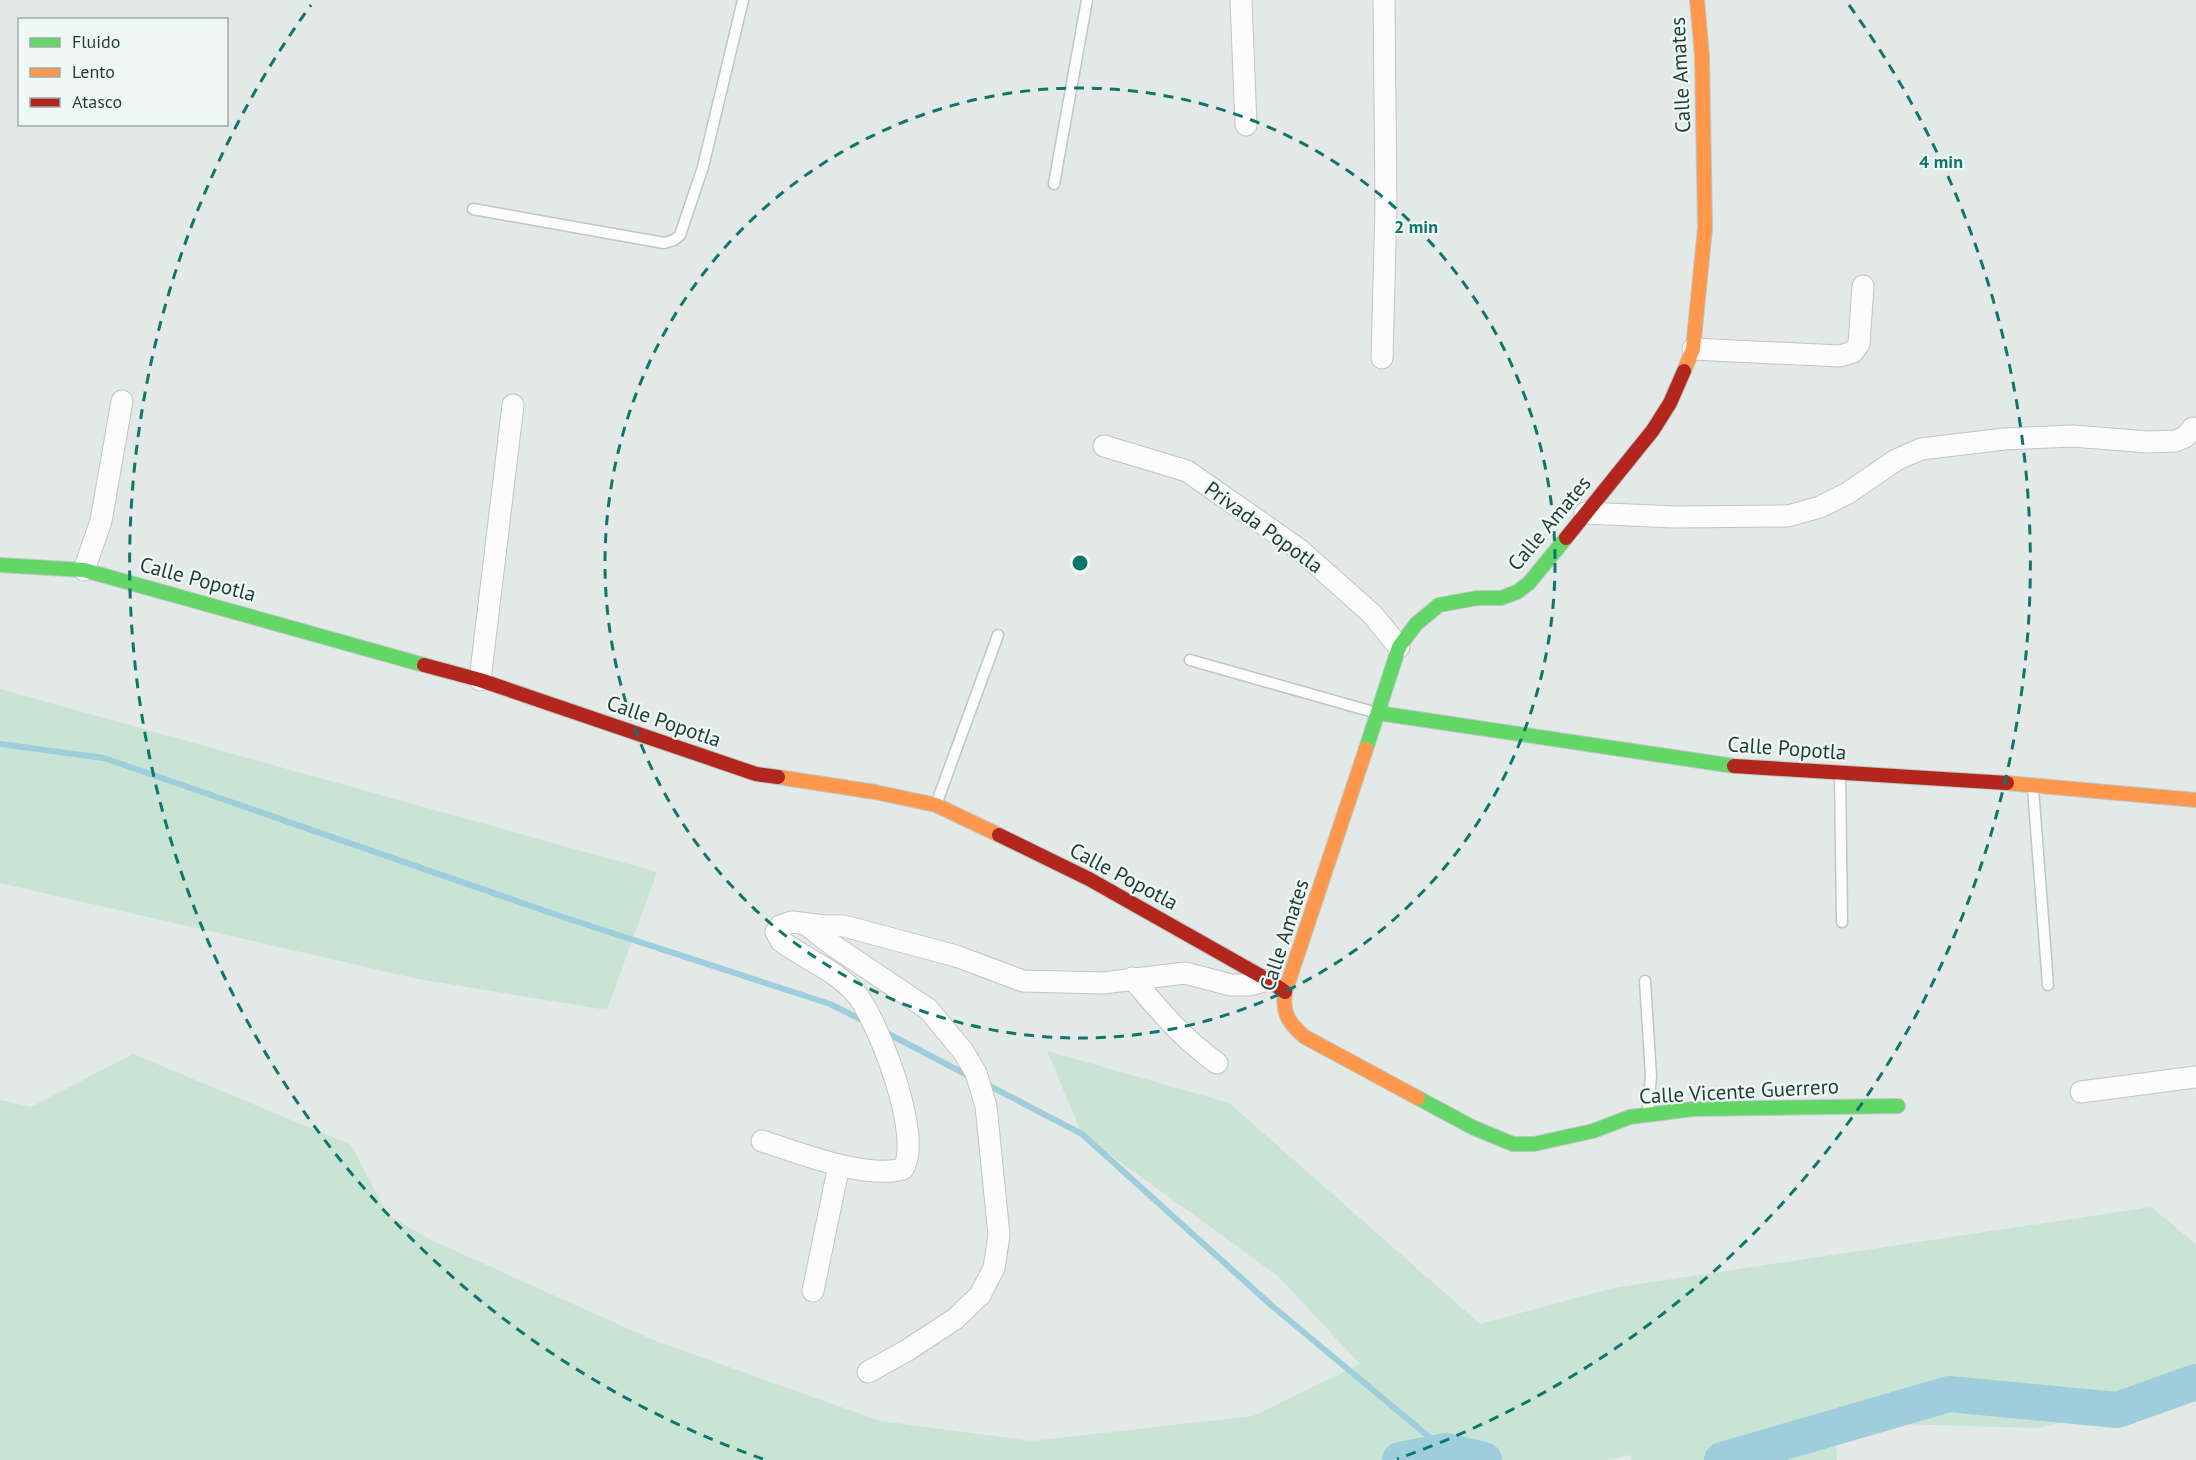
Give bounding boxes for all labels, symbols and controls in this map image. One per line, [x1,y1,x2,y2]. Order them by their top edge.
street label: Calle Amates [1663,16,1697,134]
legend [18,18,228,126]
text: Fluido [72,30,120,53]
text: Lento [72,60,115,83]
text: Atasco [72,90,122,113]
text: 4 min [1919,150,1963,173]
text: 2 min [1394,215,1438,238]
street label: Calle Amates [1501,470,1597,576]
street label: Privada Popotla [1199,475,1329,579]
street label: Calle Popotla [137,551,259,607]
centre of rings [1070,553,1090,573]
street label: Calle Popotla [603,689,725,753]
street label: Calle Popotla [1727,730,1847,766]
street label: Calle Popotla [1065,836,1183,916]
street label: Calle Amates [1253,876,1315,994]
street label: Calle Vicente Guerrero [1638,1072,1840,1110]

